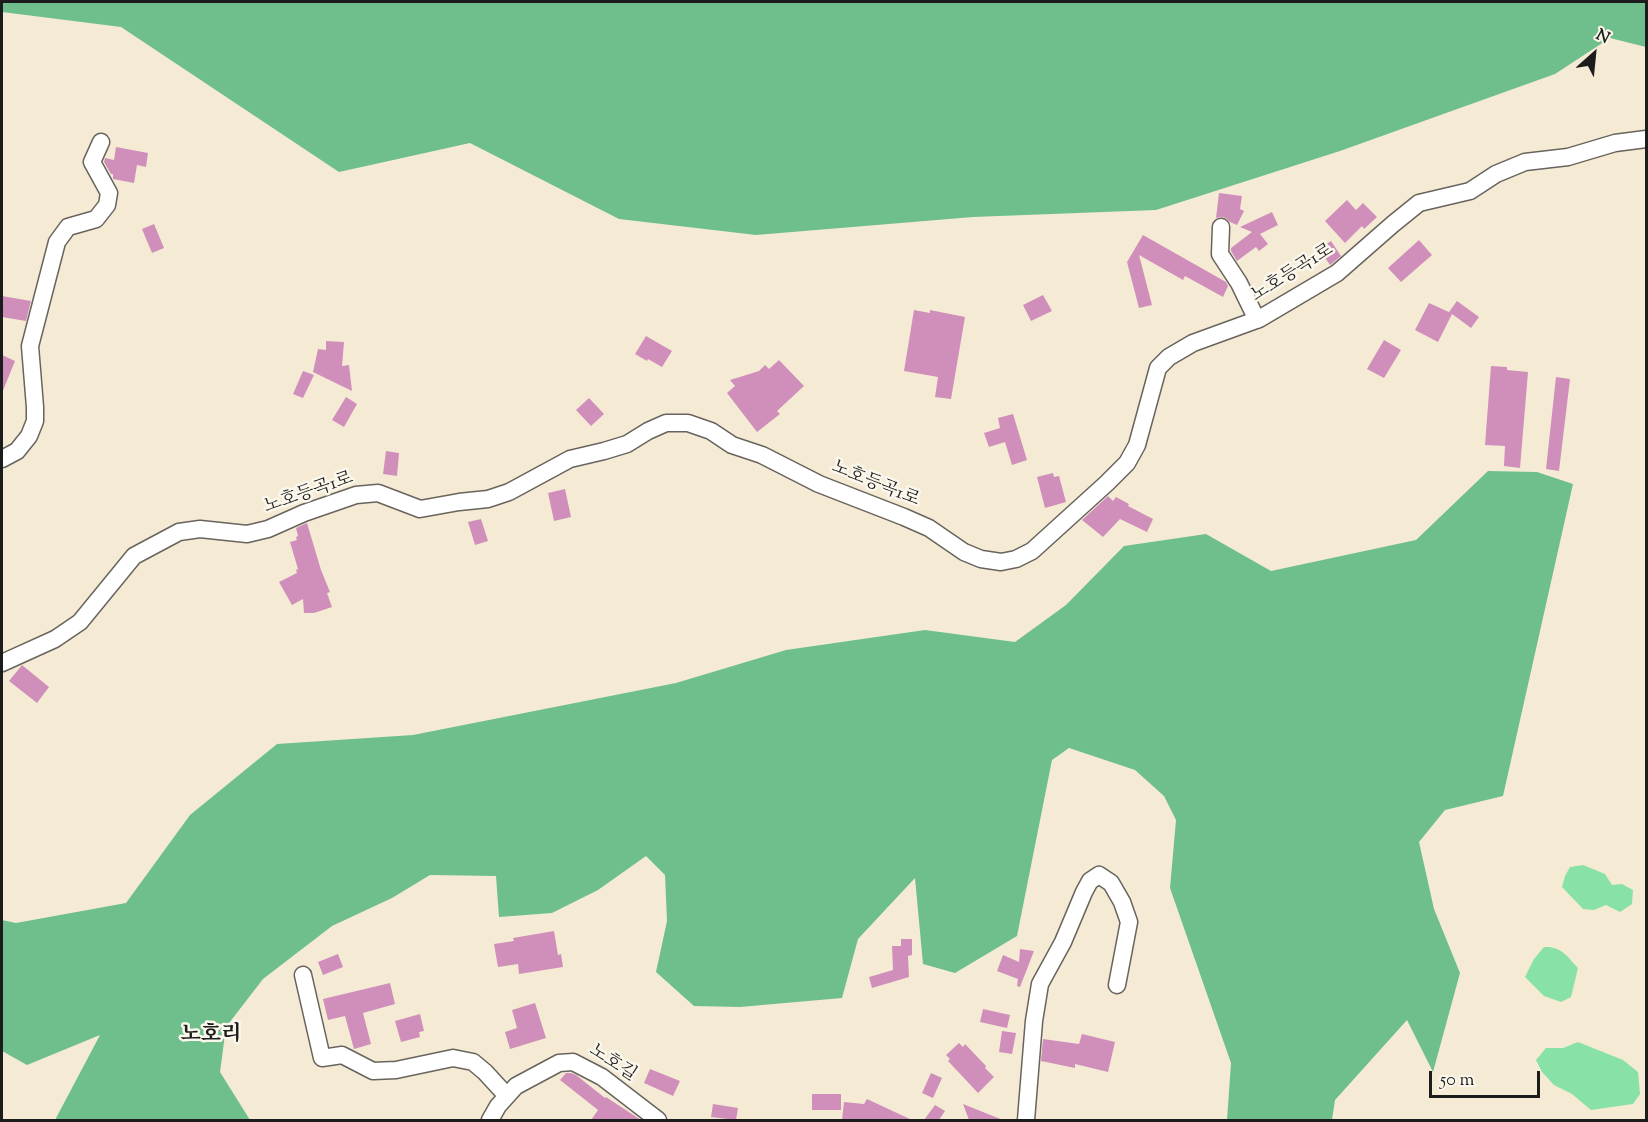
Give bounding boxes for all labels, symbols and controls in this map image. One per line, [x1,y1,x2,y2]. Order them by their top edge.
north arrow [1564,24,1624,84]
text: N [1591,24,1613,51]
street label: 노호등곡1로 [1248,240,1338,308]
street label: 노호등곡1로 [828,458,922,512]
street label: 노호등곡1로 [261,469,357,519]
district label: 노호리 [181,1023,241,1049]
street label: 노호길 [584,1041,640,1087]
scale bar [1432,1059,1543,1097]
text: 50 m [1440,1068,1474,1094]

